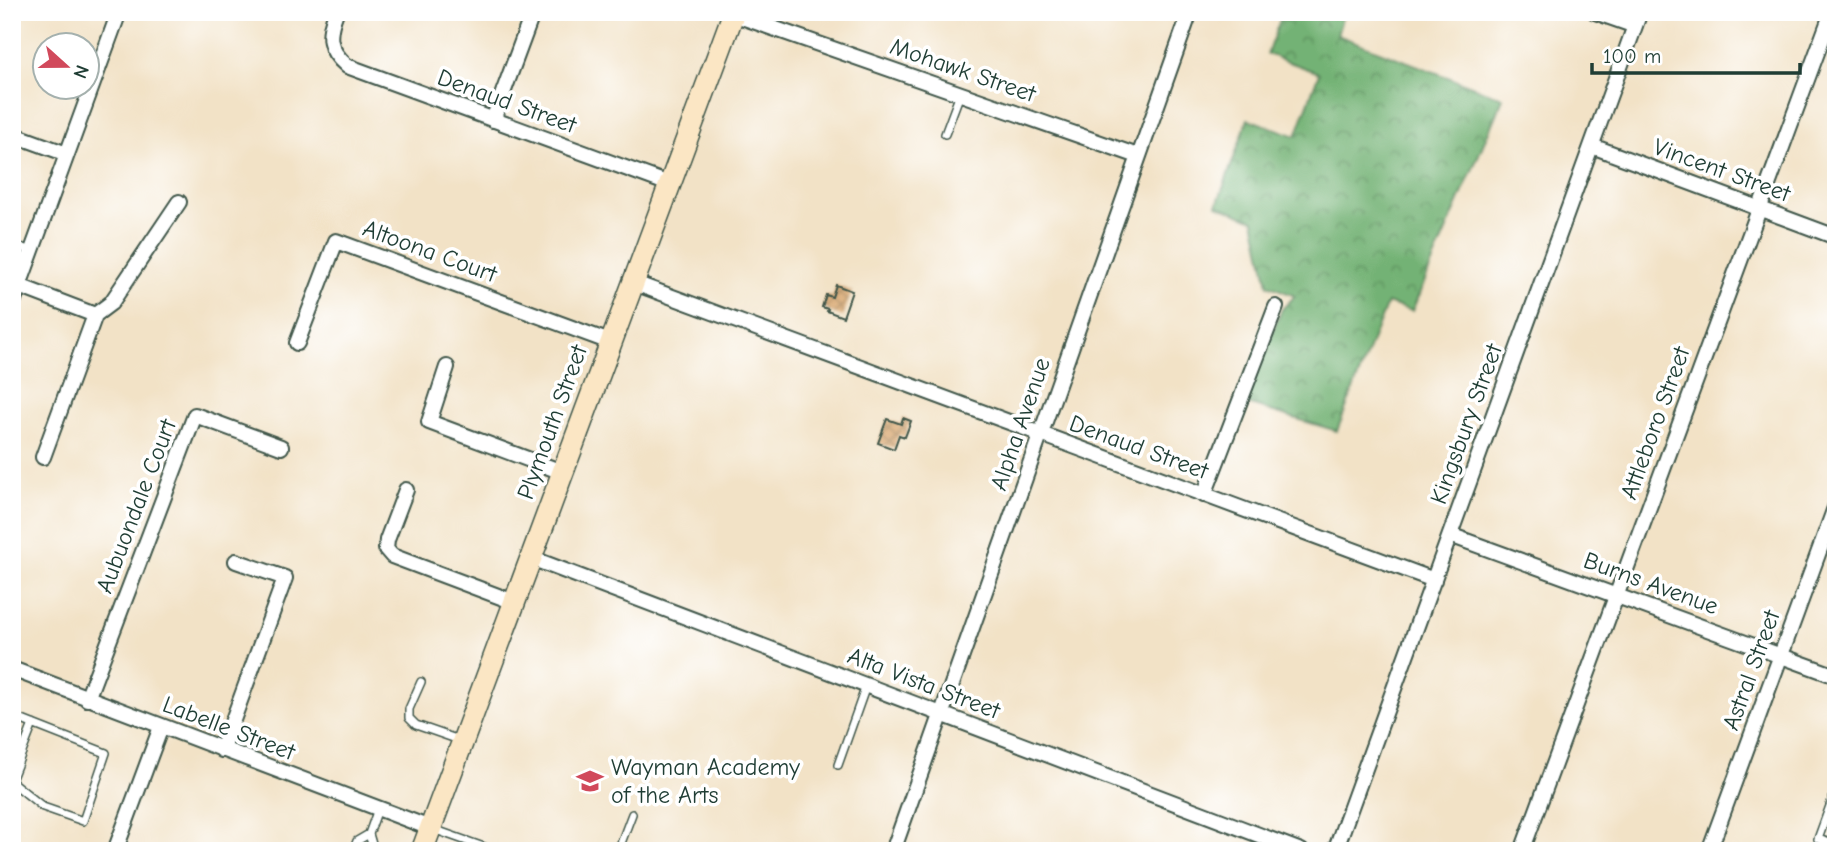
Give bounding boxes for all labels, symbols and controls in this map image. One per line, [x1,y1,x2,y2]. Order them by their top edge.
north arrow [32,32,102,102]
street label: Mohawk Street [887,32,1041,108]
scale bar [1592,32,1801,76]
text: 100 m [1603,44,1661,68]
text: N [68,62,93,81]
street label: Denaud Street [434,63,581,139]
street label: Vincent Street [1650,132,1795,208]
street label: Altoona Court [359,214,502,289]
street label: Kingsbury Street [1424,339,1508,508]
street label: Plymouth Street [511,340,593,503]
street label: Attleboro Street [1614,342,1696,503]
street label: Alpha Avenue [984,354,1056,494]
street label: Denaud Street [1066,409,1213,485]
street label: Aubuondale Court [90,414,182,597]
street label: Burns Avenue [1580,546,1722,620]
street label: Astral Street [1716,605,1786,734]
street label: Alta Vista Street [844,641,1005,725]
street label: Labelle Street [159,690,300,766]
place label: Wayman Academy of the Arts [611,753,800,809]
school or university icon: Wayman Academy of the Arts [575,766,605,796]

